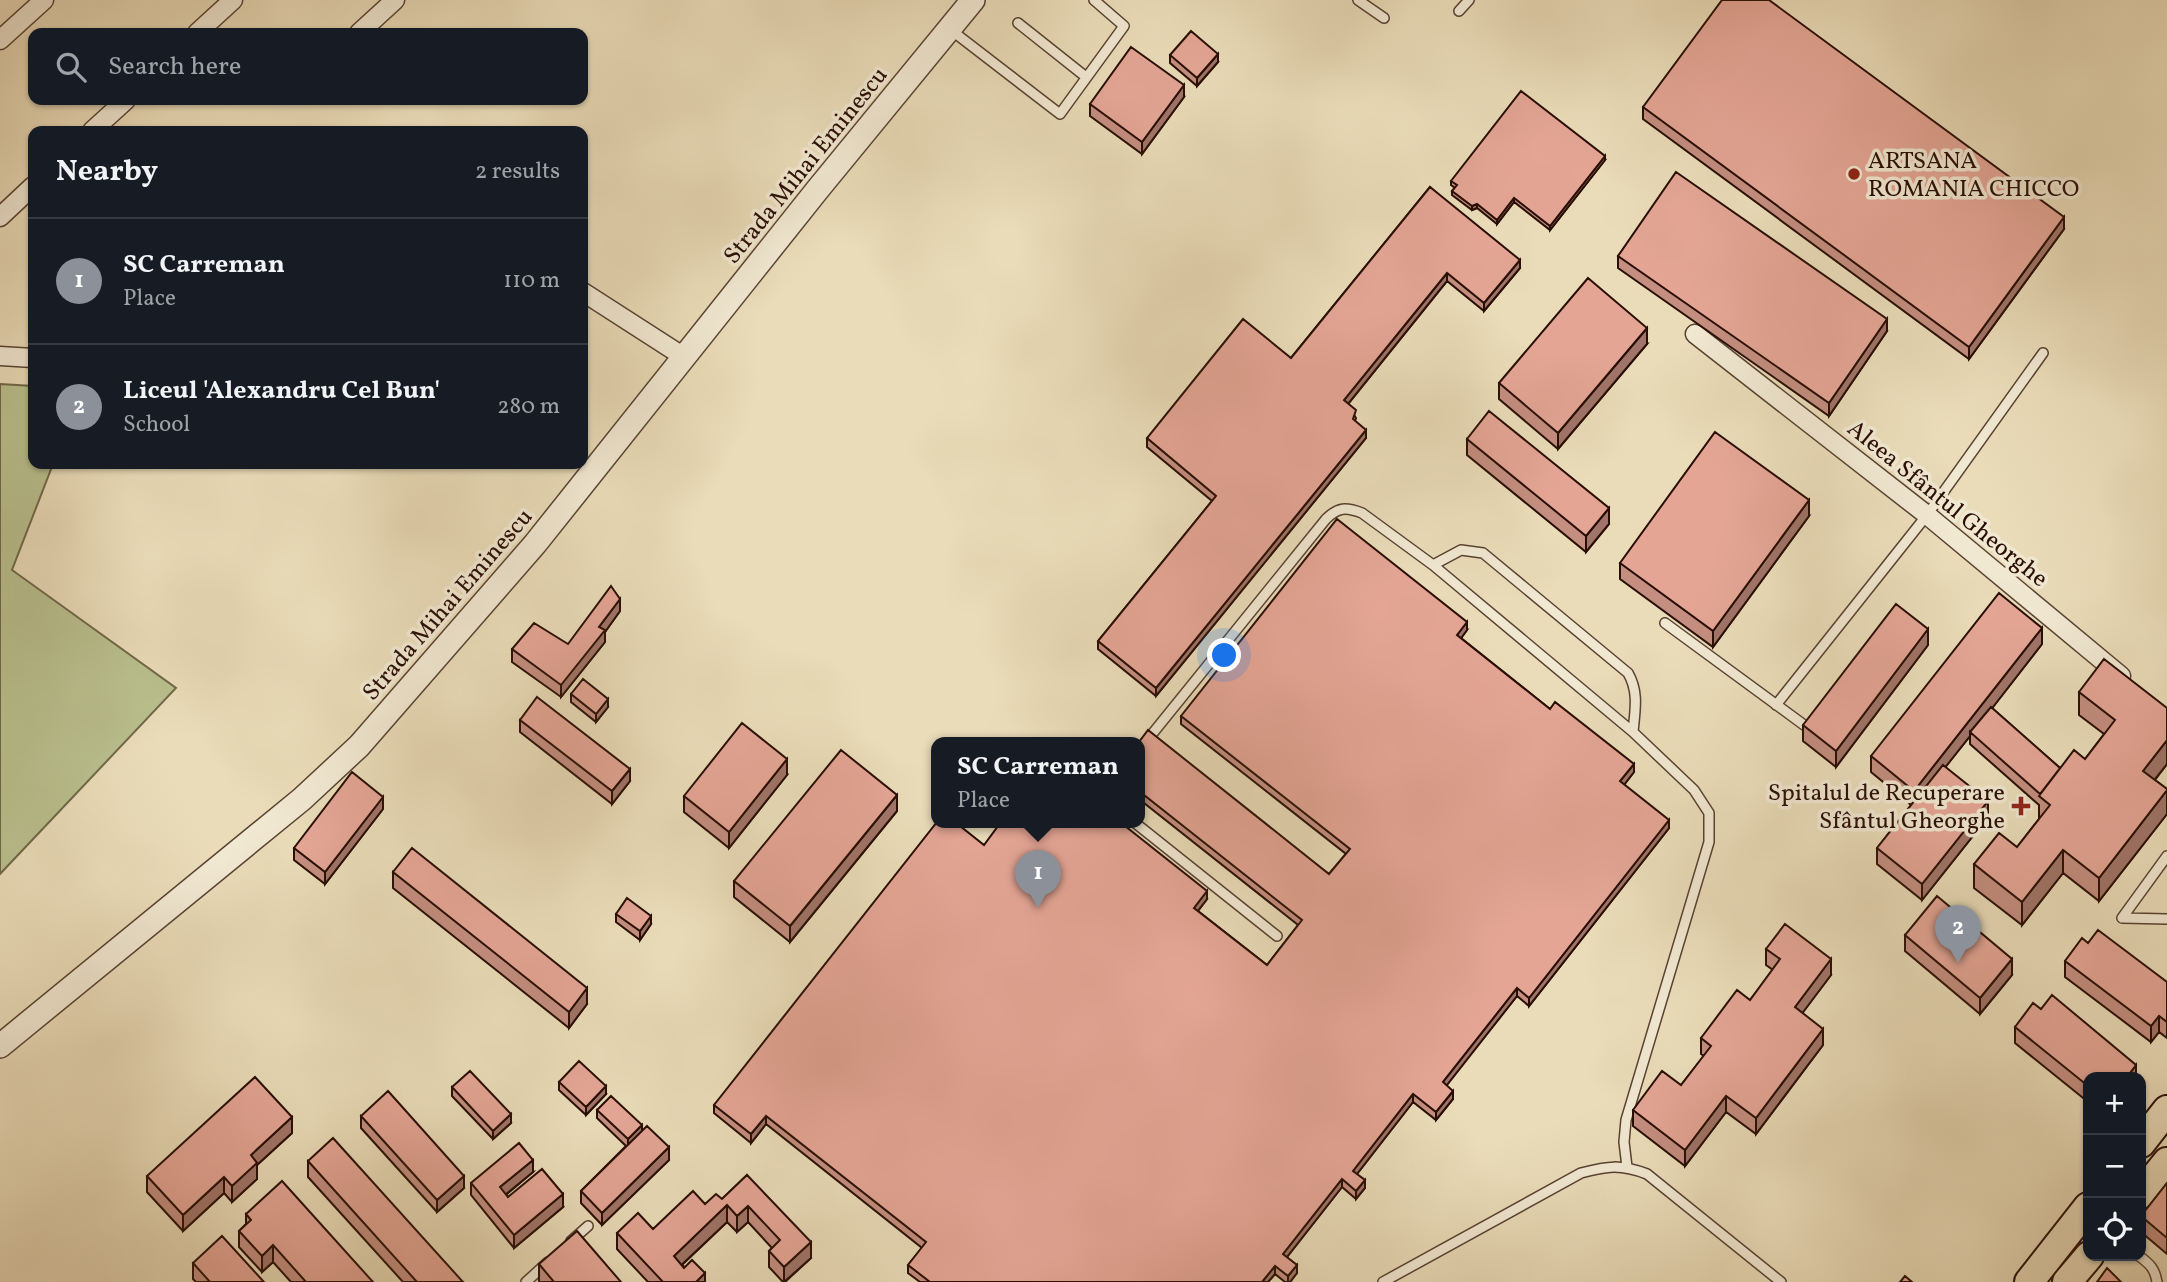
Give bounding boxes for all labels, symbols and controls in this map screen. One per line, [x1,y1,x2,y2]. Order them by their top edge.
search box [28,28,588,105]
icon: search [52,48,90,86]
text: Search here [108,49,241,85]
street label: Strada Mihai Eminescu [716,60,897,272]
place label: ARTSANA ROMANIA CHICCO [1868,145,2079,207]
text: Nearby [56,151,158,193]
text: 2 results [475,156,560,188]
marker: ARTSANA ROMANIA CHICCO [1846,166,1862,182]
text: SC Carreman [123,247,285,283]
text: 1 [74,265,84,297]
text: 110 m [503,265,560,297]
text: Place [123,283,176,315]
text: Liceul 'Alexandru Cel Bun' [123,373,440,409]
text: 2 [73,391,85,423]
text: 280 m [497,391,560,423]
text: School [123,409,190,441]
street label: Aleea Sfântul Gheorghe [1839,413,2054,596]
street label: Strada Mihai Eminescu [355,502,542,709]
your location [1207,638,1241,672]
popup [931,737,1145,828]
text: SC Carreman [957,749,1119,785]
place label: Spitalul de Recuperare Sfântul Gheorghe [1768,777,2005,839]
text: Place [957,785,1010,817]
marker: Spitalul de Recuperare Sfântul Gheorghe [2011,796,2031,816]
pin: 1 [1015,850,1061,908]
pin: 2 [1935,905,1981,963]
map controls [2083,1072,2146,1261]
button: + [2083,1072,2146,1135]
button: − [2083,1135,2146,1198]
button: locate [2083,1198,2146,1261]

